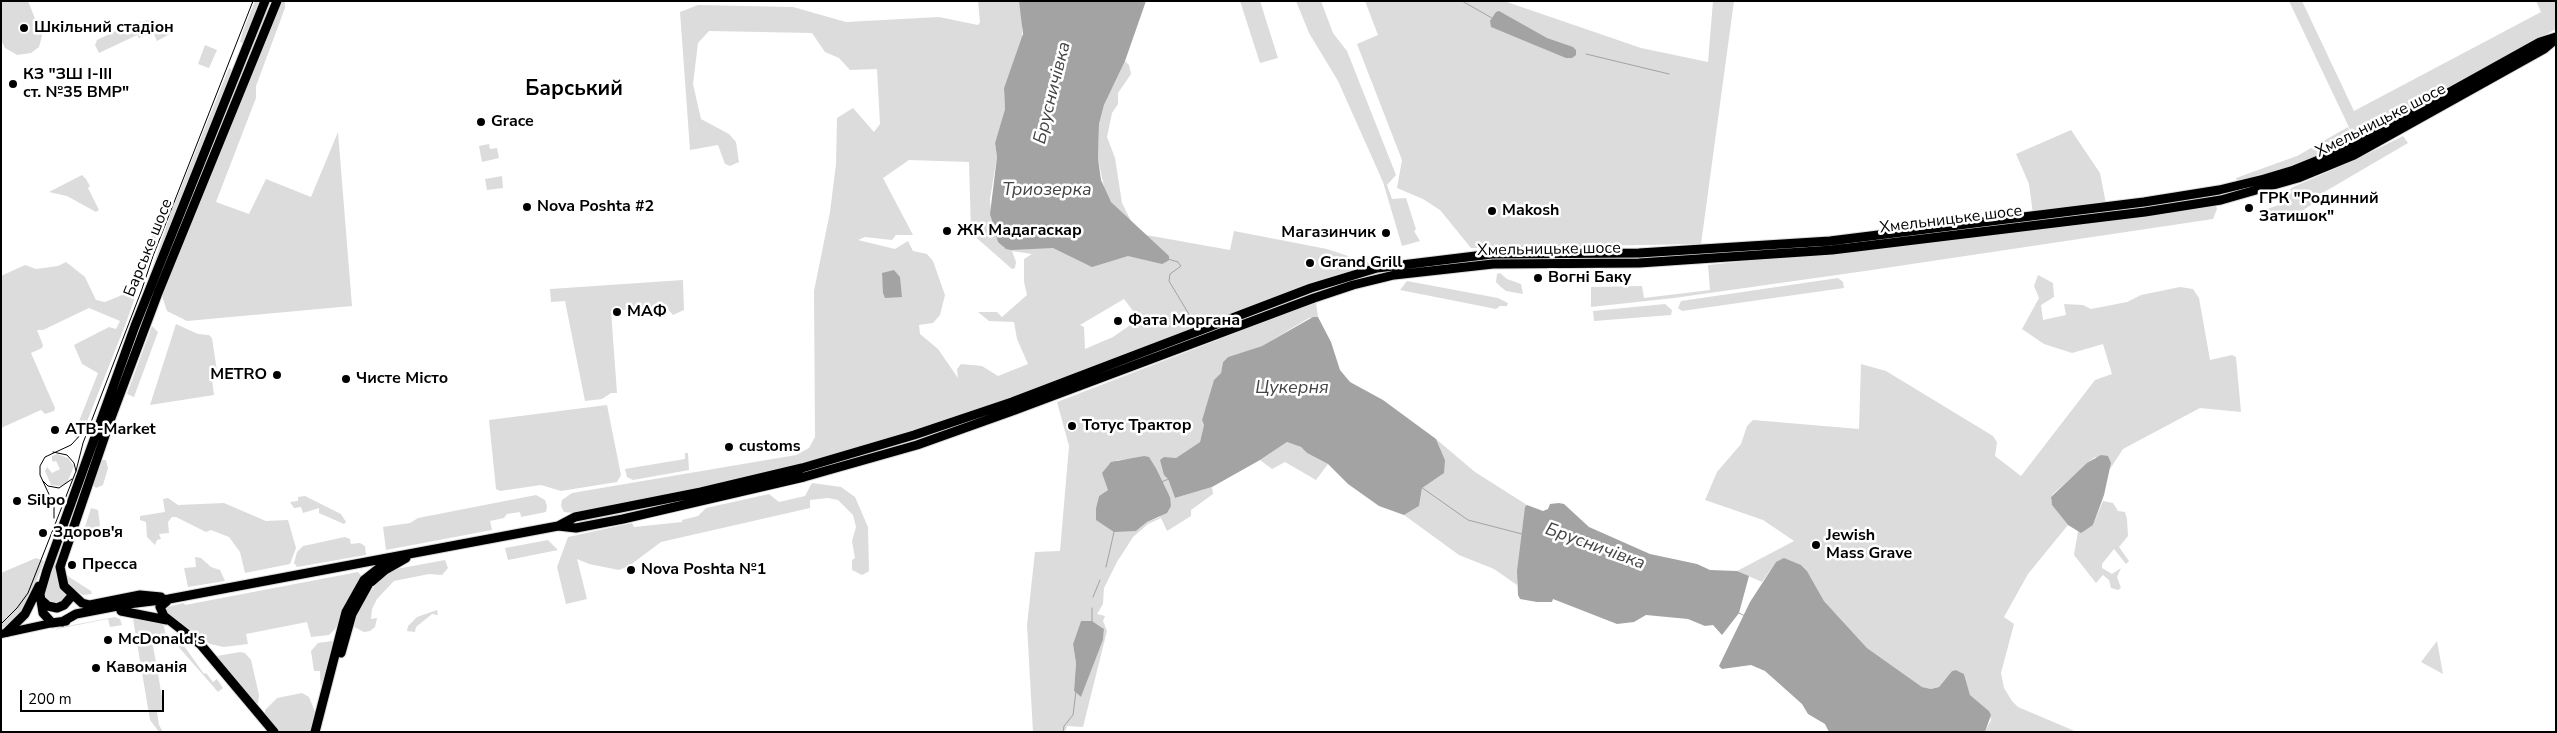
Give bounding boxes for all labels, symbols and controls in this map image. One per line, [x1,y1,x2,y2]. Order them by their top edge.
place label: Шкільний стадіон [34,18,174,38]
marker: Шкільний стадіон [18,22,30,34]
water label: Брусничівка [1030,40,1076,146]
place label: КЗ "ЗШ І-ІІІ ст. №35 ВМР" [23,65,129,103]
district label: Барський [525,77,623,103]
marker: КЗ "ЗШ І-ІІІ ст. №35 ВМР" [7,78,19,90]
street label: Хмельницьке шосе [2313,80,2449,162]
place label: Grace [491,112,534,132]
marker: Grace [475,116,487,128]
water label: Триозерка [1002,180,1092,202]
place label: ГРК "Родинний Затишок" [2259,189,2379,227]
street label: Барське шосе [121,196,177,300]
place label: Nova Poshta #2 [537,197,654,217]
marker: Nova Poshta #2 [521,201,533,213]
place label: Makosh [1502,201,1559,221]
street label: Хмельницьке шосе [1879,202,2023,238]
marker: ГРК "Родинний Затишок" [2243,202,2255,214]
marker: Makosh [1486,205,1498,217]
place label: ЖК Мадагаскар [957,221,1082,241]
place label: Магазинчик [1281,223,1376,243]
marker: ЖК Мадагаскар [941,225,953,237]
marker: Магазинчик [1380,227,1392,239]
street label: Хмельницьке шосе [1477,239,1621,261]
place label: Grand Grill [1320,253,1402,273]
marker: Grand Grill [1304,257,1316,269]
place label: Вогні Баку [1548,268,1631,288]
marker: Вогні Баку [1532,272,1544,284]
place label: МАФ [627,302,667,322]
marker: МАФ [611,306,623,318]
place label: Фата Моргана [1128,311,1240,331]
marker: Фата Моргана [1112,315,1124,327]
place label: METRO [210,365,267,385]
marker: METRO [271,369,283,381]
place label: Чисте Місто [356,369,448,389]
marker: Чисте Місто [340,373,352,385]
water label: Цукерня [1255,378,1329,400]
place label: Тотус Трактор [1082,416,1192,436]
place label: ATB-Market [65,420,156,440]
marker: Тотус Трактор [1066,420,1078,432]
marker: ATB-Market [49,424,61,436]
place label: customs [739,437,801,457]
marker: customs [723,441,735,453]
place label: Silpo [27,491,65,511]
marker: Silpo [11,495,23,507]
water label: Брусничівка [1542,519,1648,575]
place label: Здоров'я [53,523,123,543]
place label: Jewish Mass Grave [1826,526,1912,564]
marker: Здоров'я [37,527,49,539]
marker: Jewish Mass Grave [1810,539,1822,551]
place label: Пресса [82,555,138,575]
marker: Пресса [66,559,78,571]
place label: Nova Poshta №1 [641,560,766,580]
marker: Nova Poshta №1 [625,564,637,576]
place label: McDonald's [118,630,205,650]
marker: McDonald's [102,634,114,646]
place label: Кавоманія [106,658,187,678]
marker: Кавоманія [90,662,102,674]
scale bar [22,680,166,712]
text: 200 m [28,689,72,709]

